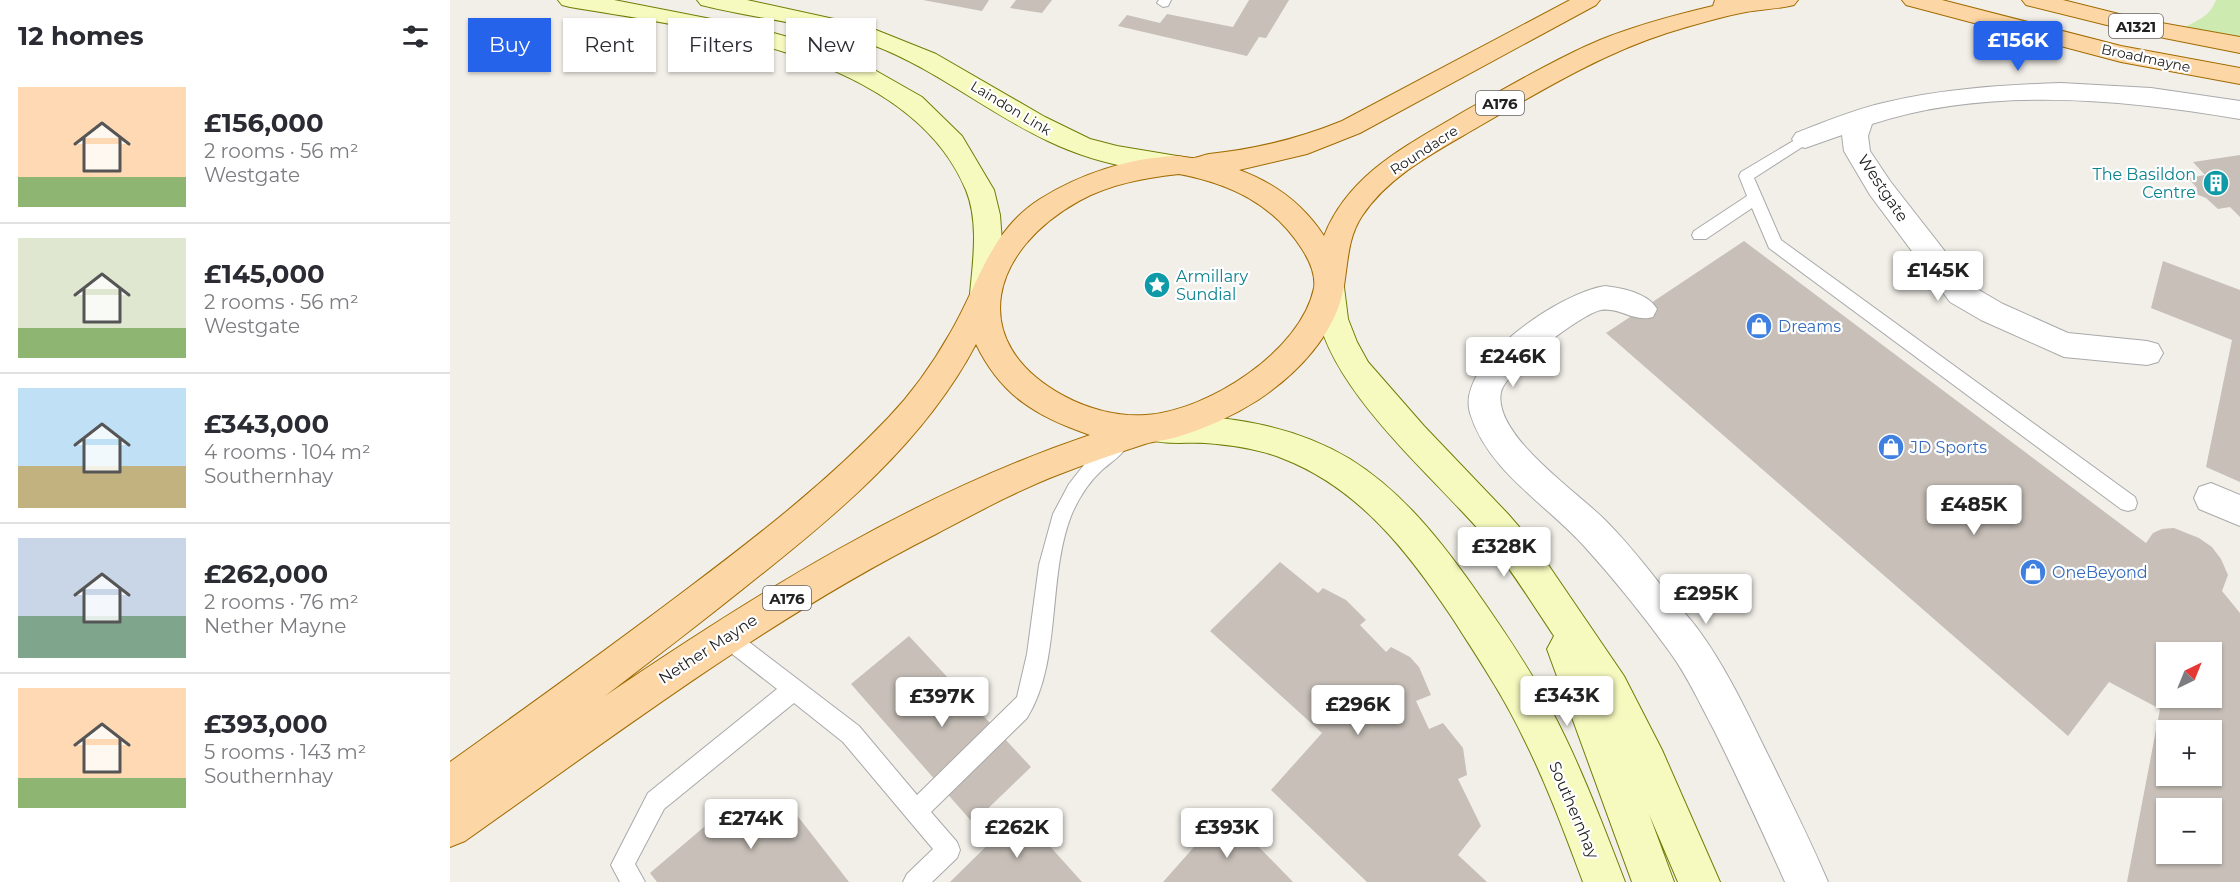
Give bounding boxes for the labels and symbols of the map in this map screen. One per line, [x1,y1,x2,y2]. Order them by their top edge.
road number: A1321 [2109,14,2163,38]
pin: £156K [1976,21,2060,72]
street label: Broadmayne [2100,40,2192,76]
street label: Laindon Link [967,77,1055,139]
road number: A176 [1476,91,1524,115]
street label: Roundacre [1387,121,1461,179]
street label: Westgate [1854,151,1912,225]
place label: The Basildon Centre [2093,165,2196,202]
building icon: The Basildon Centre [2201,168,2231,198]
pin: £145K [1896,251,1980,302]
place label: Armillary Sundial [1176,267,1248,304]
place icon: Armillary Sundial [1142,270,1172,300]
shop icon: Dreams [1744,311,1774,341]
place label: Dreams [1778,317,1841,336]
pin: £246K [1471,337,1555,388]
shop icon: JD Sports [1876,432,1906,462]
place label: JD Sports [1909,438,1987,457]
pin: £485K [1932,485,2016,536]
pin: £328K [1462,527,1546,578]
shop icon: OneBeyond [2018,557,2048,587]
place label: OneBeyond [2052,563,2148,582]
pin: £295K [1664,574,1748,625]
road number: A176 [763,586,811,610]
street label: Nether Mayne [655,610,761,688]
north arrow [2156,642,2222,708]
pin: £343K [1525,676,1609,727]
pin: £397K [900,677,984,728]
pin: £296K [1316,685,1400,736]
street label: Southernhay [1545,759,1603,862]
pin: £274K [709,799,793,850]
pin: £262K [975,808,1059,859]
pin: £393K [1185,808,1269,859]

